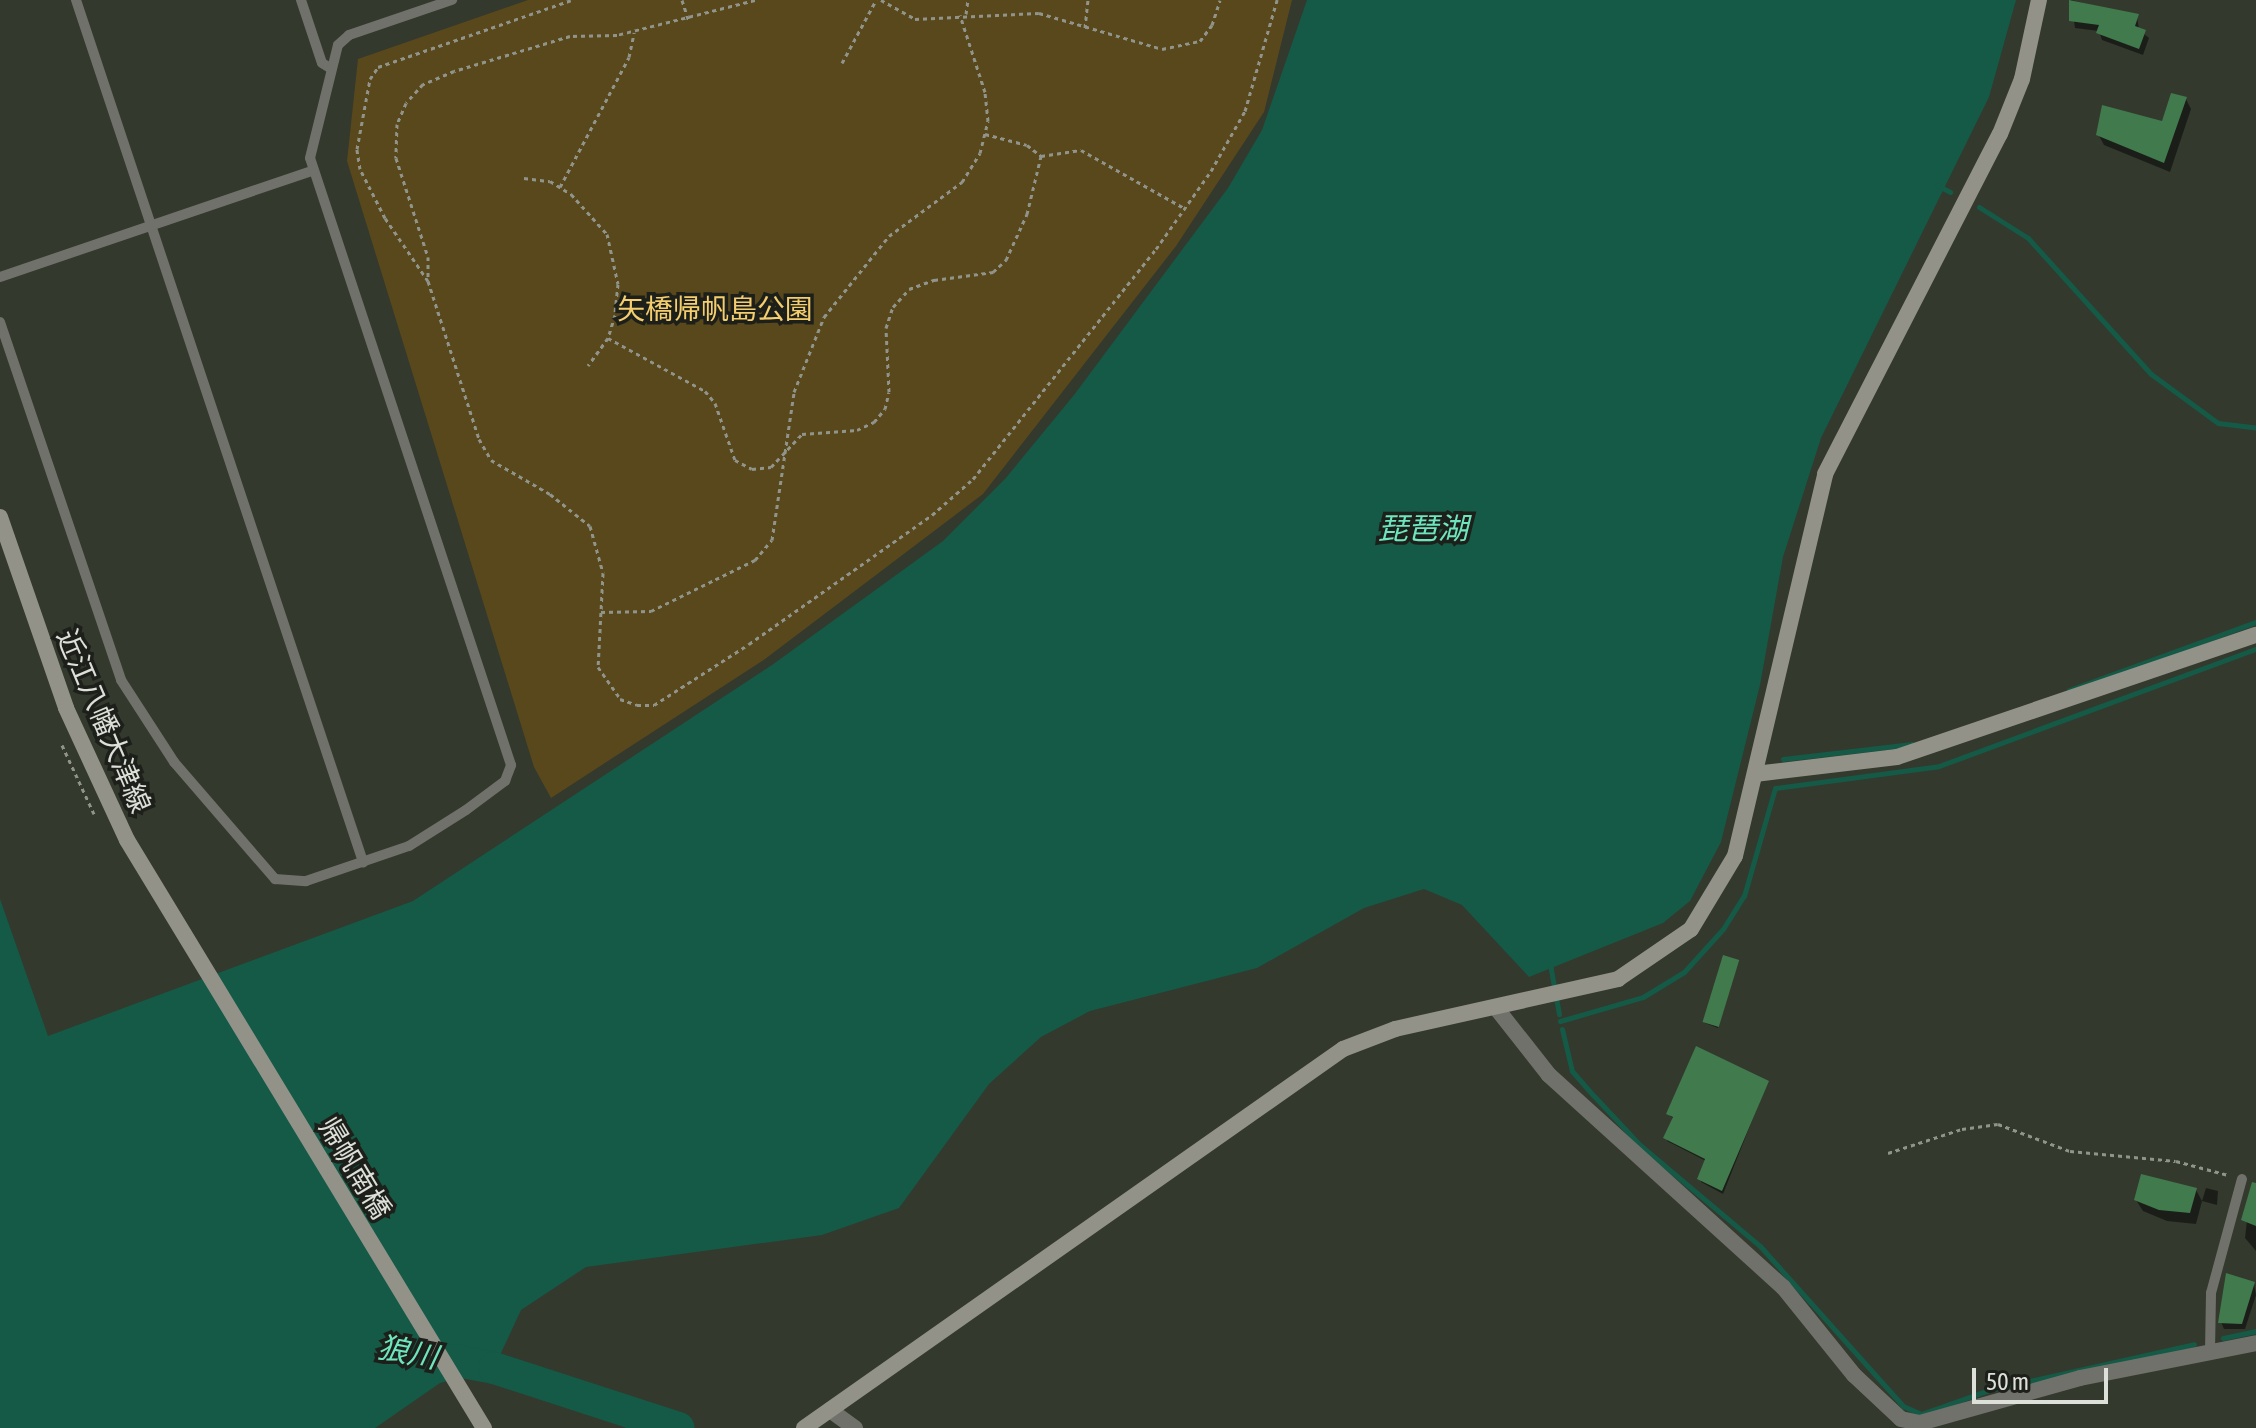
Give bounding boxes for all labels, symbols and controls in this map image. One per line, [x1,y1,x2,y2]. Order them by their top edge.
park label: 矢橋帰帆島公園 [617,292,813,326]
water label: 琵琶湖 [1378,510,1468,546]
street label: 近江八幡大津線 [50,624,158,818]
street label: 帰帆南橋 [312,1111,398,1225]
water label: 狼川 [375,1329,441,1375]
scale bar [1976,1352,2112,1402]
text: 50 m [1986,1368,2029,1395]

